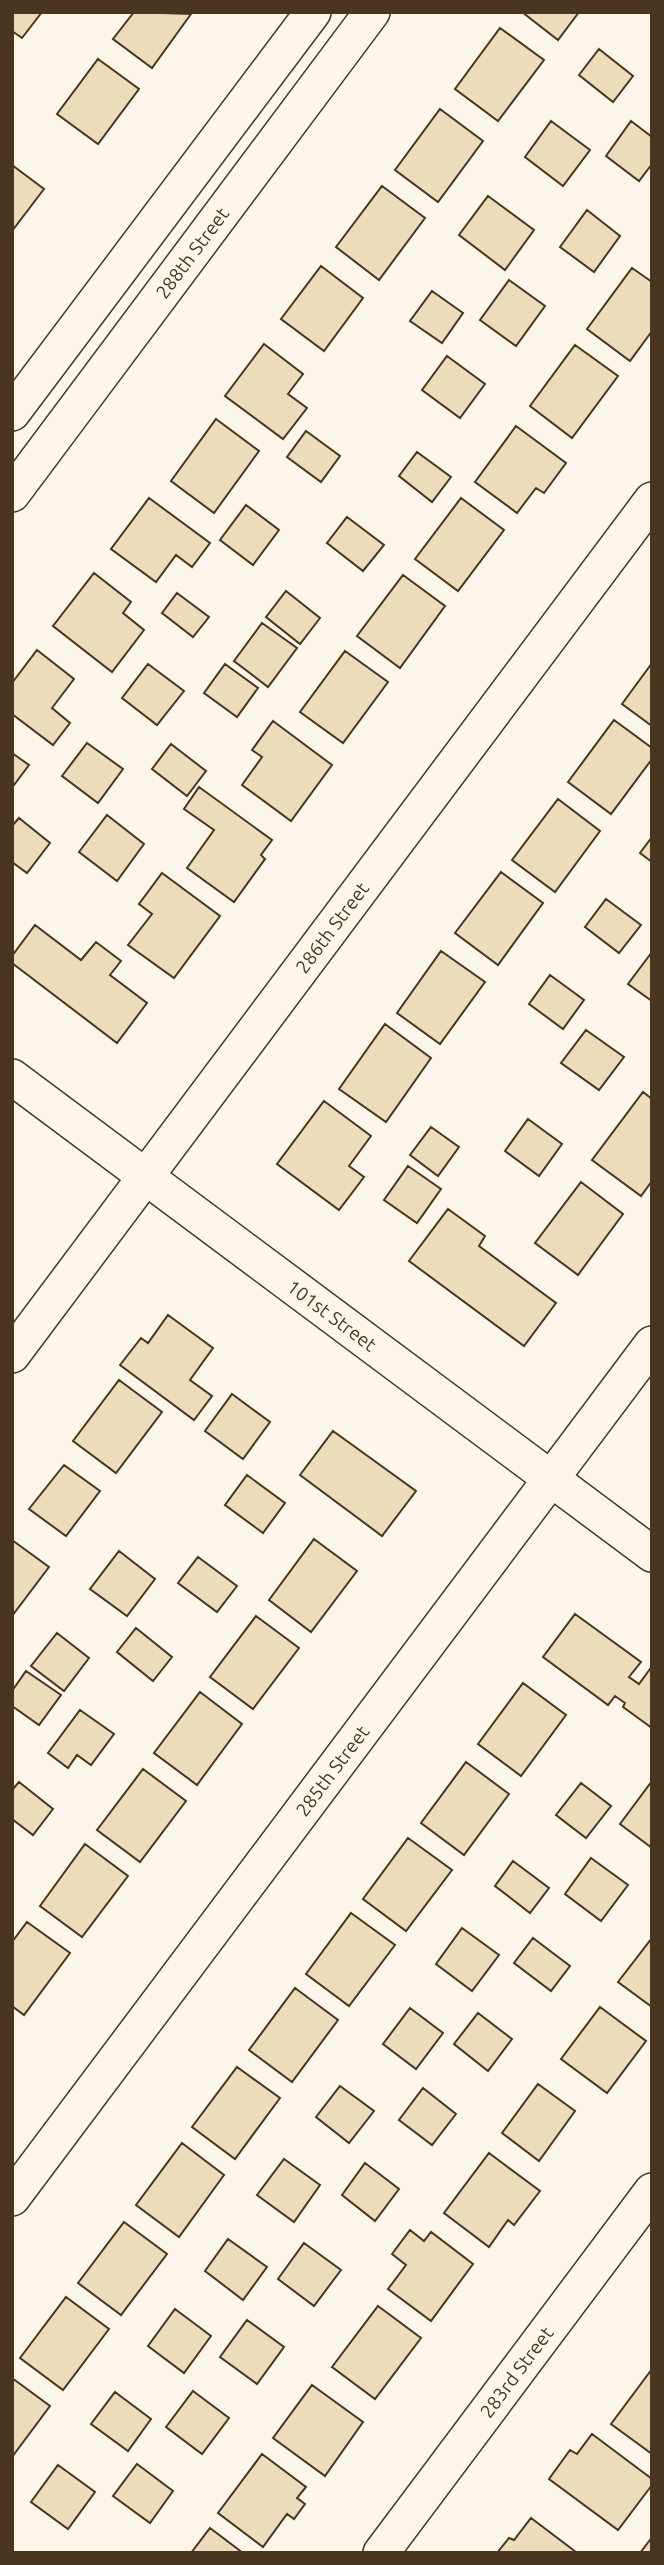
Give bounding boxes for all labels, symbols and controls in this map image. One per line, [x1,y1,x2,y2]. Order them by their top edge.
street label: 288th Street [151,203,234,303]
street label: 286th Street [291,877,373,977]
street label: 101st Street [283,1275,381,1356]
street label: 285th Street [291,1720,374,1820]
street label: 283rd Street [475,2322,558,2422]

